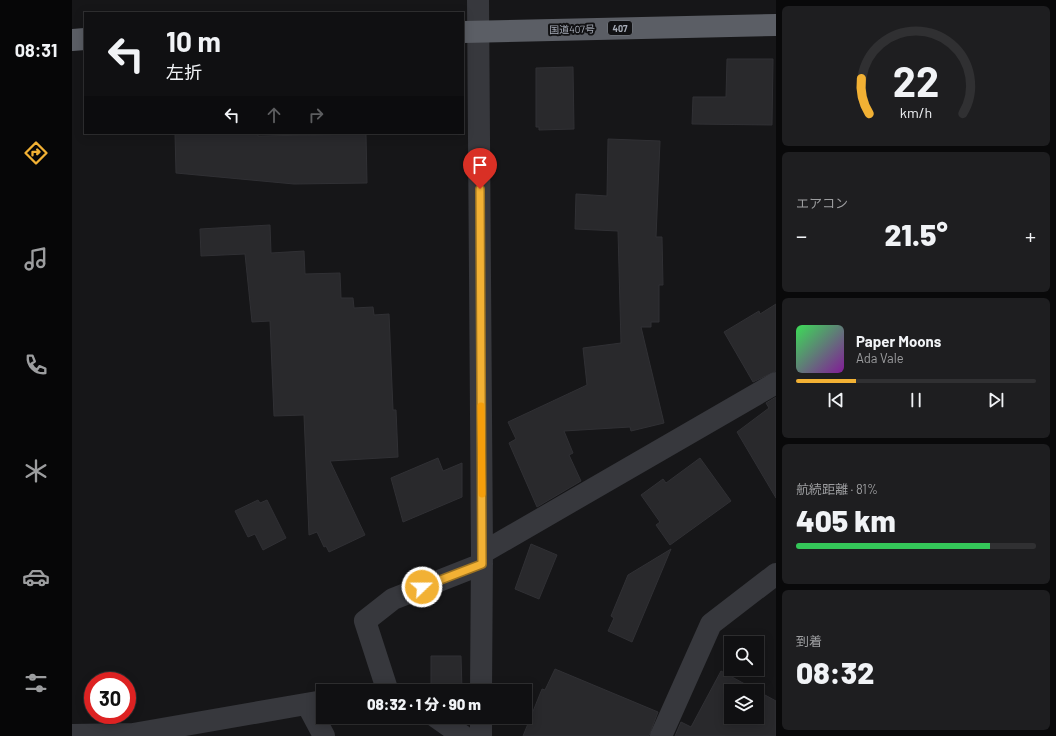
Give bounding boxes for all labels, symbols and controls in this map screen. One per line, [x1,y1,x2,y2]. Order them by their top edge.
road number: 407 [608,21,632,35]
street label: 国道407号 [549,23,595,35]
text: 10 m [166,24,221,58]
icon: left [100,28,152,80]
text: 08:31 [15,39,57,61]
text: 22 [893,55,939,105]
text: 左折 [166,61,202,83]
icon: left [221,104,243,126]
icon: ahead [263,104,285,126]
icon: right [305,104,327,126]
text: km/h [900,104,932,121]
icon: directions [22,139,50,167]
pin [463,148,497,189]
icon: arrive [469,154,491,176]
text: エアコン [796,195,848,211]
text: 21.5° [884,216,948,252]
text: − [796,222,807,248]
text: + [1025,222,1036,248]
icon: music [22,245,50,273]
text: Paper Moons [856,332,941,350]
text: Ada Vale [856,350,904,366]
icon: phone [22,351,50,379]
icon: previous [825,389,847,411]
icon: pause [905,389,927,411]
icon: next [985,389,1007,411]
icon: climate [22,457,50,485]
text: 航続距離 · 81% [796,481,878,497]
text: 405 km [796,502,896,538]
icon: car [22,563,50,591]
position arrow [401,566,443,608]
text: 到着 [796,633,822,649]
map controls [724,636,764,724]
button: search [724,636,764,676]
text: 08:32 [796,654,874,690]
icon: filters [22,669,50,697]
speed limit sign: 30 [84,672,136,724]
button: layers [724,684,764,724]
text: 08:32 · 1 分 · 90 m [367,695,481,713]

